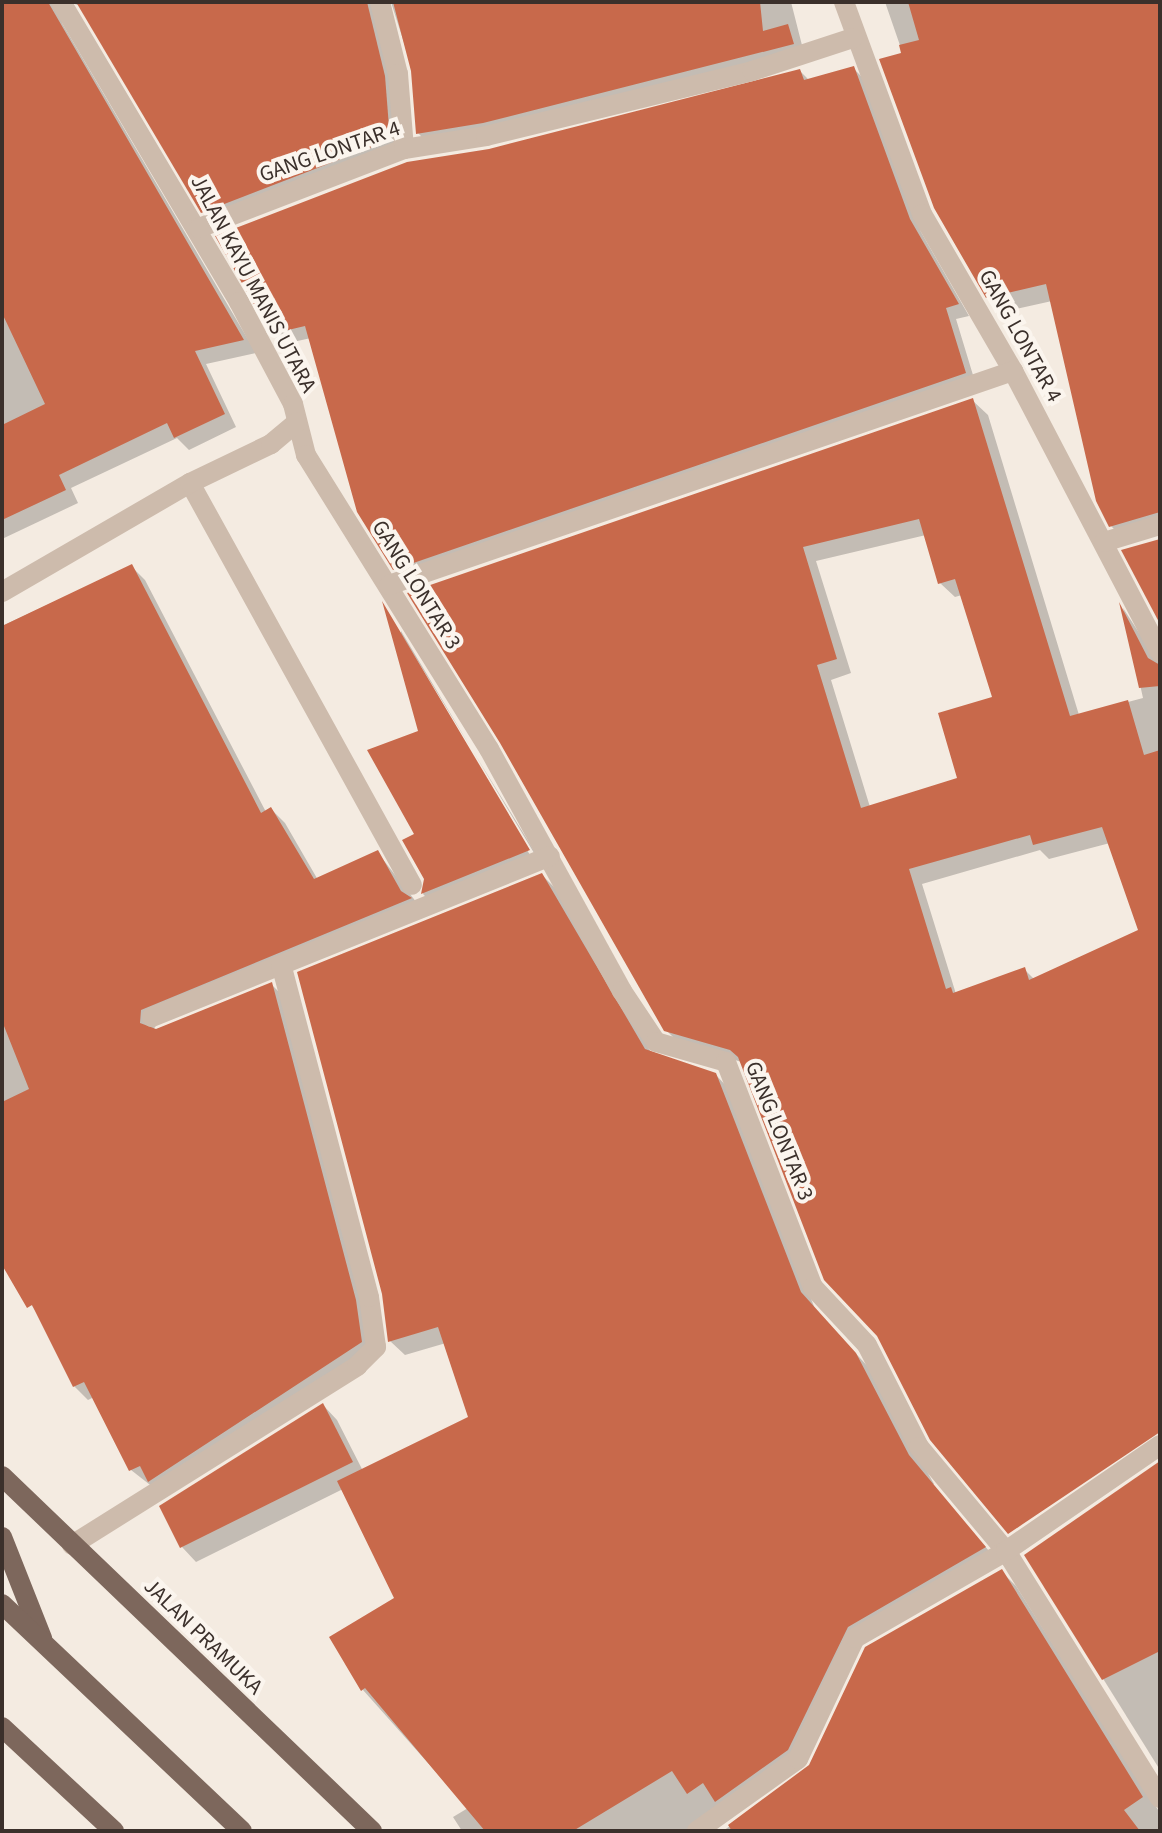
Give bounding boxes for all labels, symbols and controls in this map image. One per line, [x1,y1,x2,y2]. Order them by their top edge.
street label: GANG LONTAR 4 [256,116,404,188]
street label: JALAN KAYU MANIS UTARA [184,171,322,397]
street label: GANG LONTAR 4 [973,265,1067,407]
street label: GANG LONTAR 3 [366,516,466,654]
street label: GANG LONTAR 3 [739,1058,819,1204]
street label: JALAN PRAMUKA [138,1574,268,1700]

